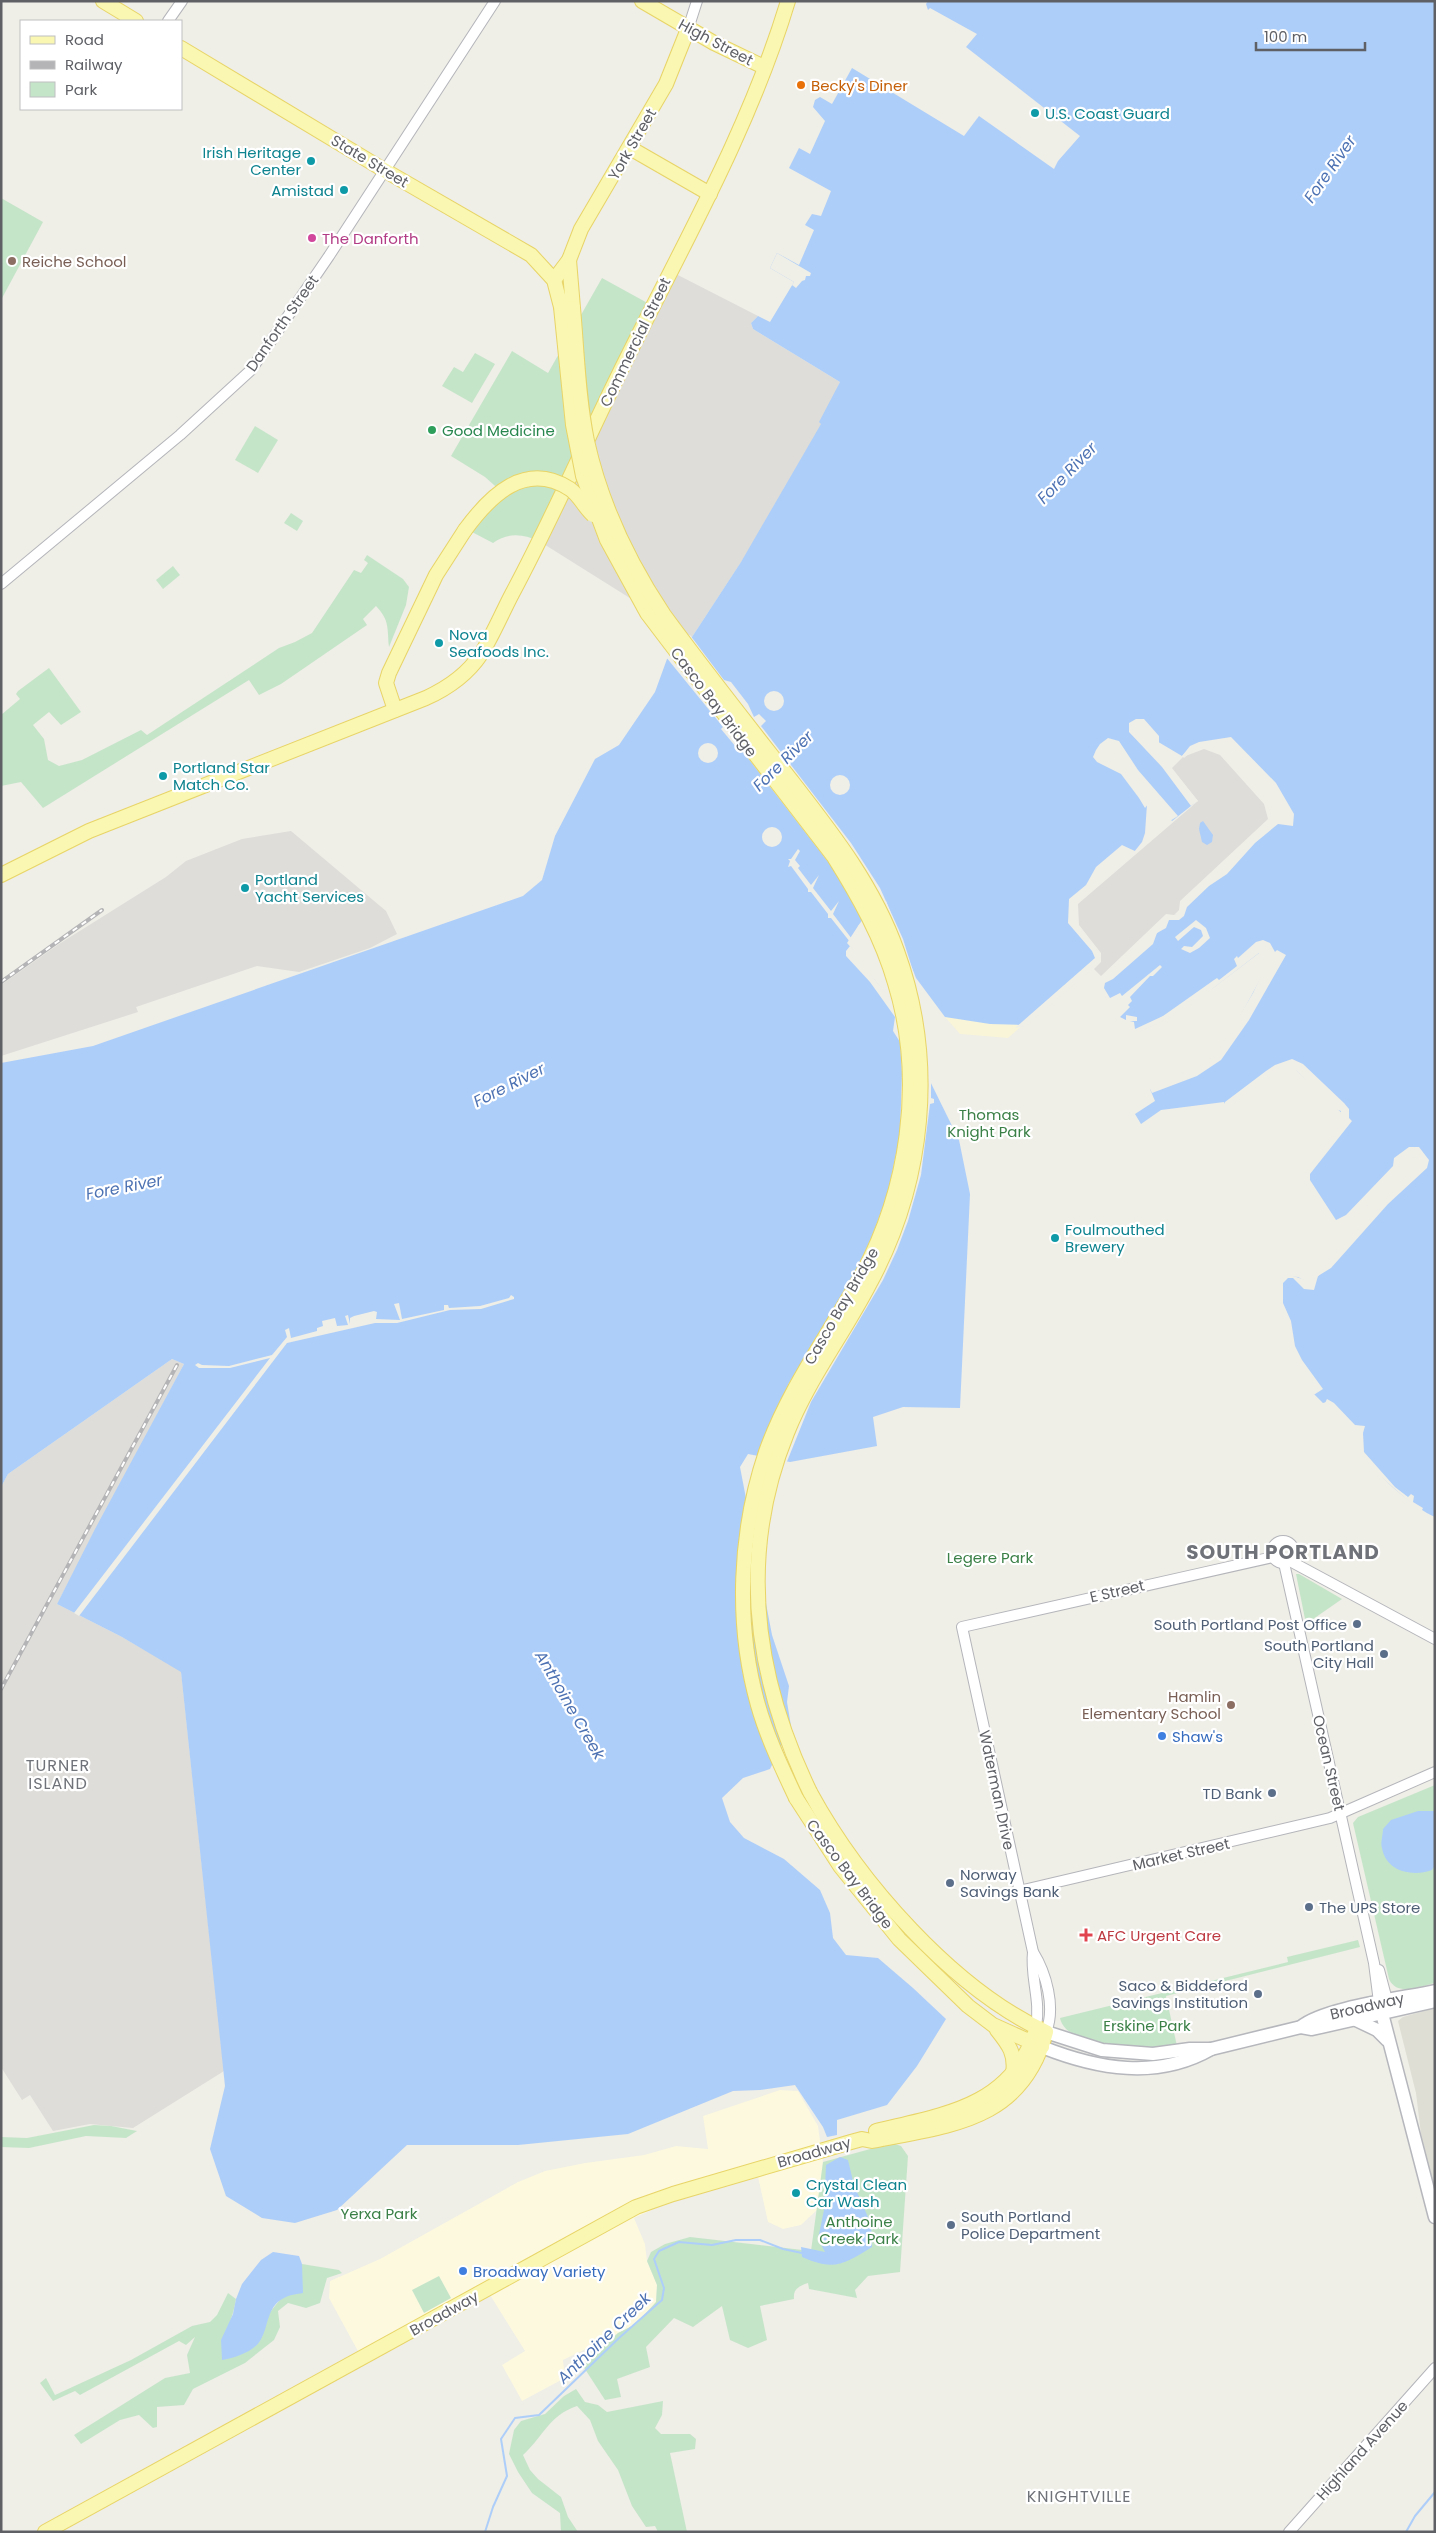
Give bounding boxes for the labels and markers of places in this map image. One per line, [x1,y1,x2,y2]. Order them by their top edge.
place label: Becky's Diner [811,75,908,96]
marker: Becky's Diner [795,79,807,91]
place label: U.S. Coast Guard [1045,103,1170,124]
marker: U.S. Coast Guard [1029,107,1041,119]
place label: Irish Heritage Center [203,142,301,180]
marker: Irish Heritage Center [305,155,317,167]
place label: Amistad [271,180,334,201]
marker: Amistad [338,184,350,196]
place label: The Danforth [322,228,419,249]
marker: The Danforth [306,232,318,244]
place label: Reiche School [22,251,127,272]
marker: Reiche School [6,255,18,267]
place label: Good Medicine [442,420,555,441]
marker: Good Medicine [426,424,438,436]
place label: Nova Seafoods Inc. [449,624,549,662]
marker: Nova Seafoods Inc. [433,637,445,649]
place label: Portland Star Match Co. [173,757,270,795]
marker: Portland Star Match Co. [157,770,169,782]
place label: Portland Yacht Services [255,869,364,907]
marker: Portland Yacht Services [239,882,251,894]
place label: Foulmouthed Brewery [1065,1219,1165,1257]
marker: Foulmouthed Brewery [1049,1232,1061,1244]
place label: South Portland Post Office [1154,1614,1347,1635]
marker: South Portland Post Office [1351,1618,1363,1630]
place label: South Portland City Hall [1264,1635,1374,1673]
marker: South Portland City Hall [1378,1648,1390,1660]
place label: Hamlin Elementary School [1082,1686,1221,1724]
marker: Hamlin Elementary School [1225,1699,1237,1711]
place label: Shaw's [1172,1726,1223,1747]
marker: Shaw's [1156,1730,1168,1742]
place label: TD Bank [1203,1783,1262,1804]
marker: TD Bank [1266,1787,1278,1799]
place label: Norway Savings Bank [960,1864,1060,1902]
marker: Norway Savings Bank [944,1877,956,1889]
place label: The UPS Store [1319,1897,1420,1918]
marker: The UPS Store [1303,1901,1315,1913]
place label: AFC Urgent Care [1097,1925,1221,1946]
marker: AFC Urgent Care [1079,1928,1093,1942]
place label: Saco & Biddeford Savings Institution [1112,1975,1248,2013]
marker: Saco & Biddeford Savings Institution [1252,1988,1264,2000]
place label: Crystal Clean Car Wash [806,2174,907,2212]
marker: Crystal Clean Car Wash [790,2187,802,2199]
place label: South Portland Police Department [961,2206,1100,2244]
marker: South Portland Police Department [945,2219,957,2231]
place label: Broadway Variety [473,2261,606,2282]
marker: Broadway Variety [457,2265,469,2277]

